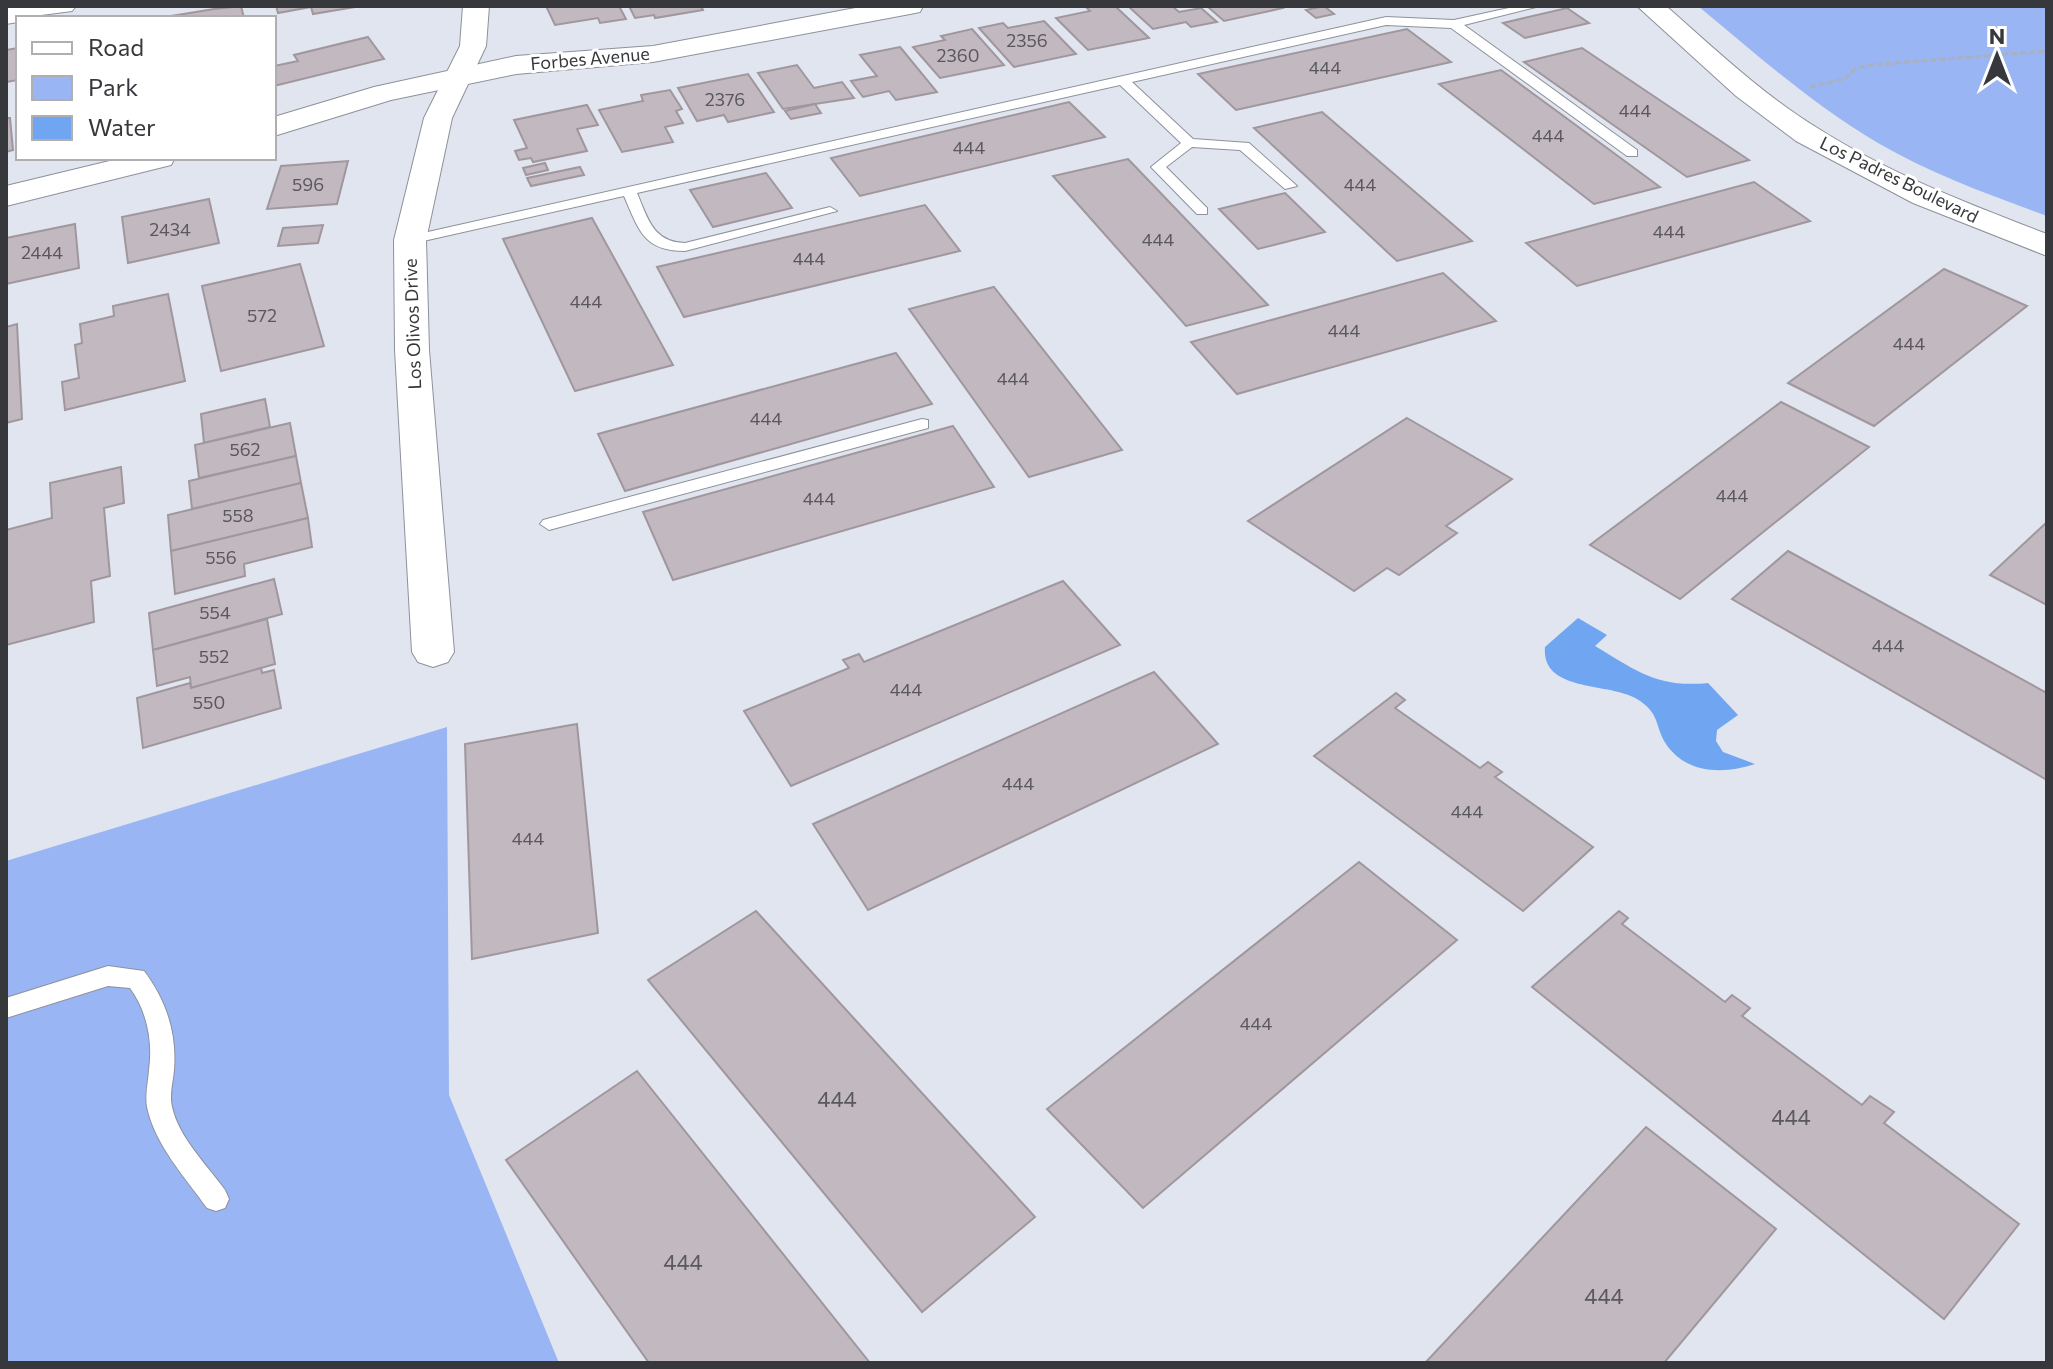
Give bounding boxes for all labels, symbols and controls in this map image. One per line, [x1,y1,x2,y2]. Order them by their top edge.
legend [16,16,276,160]
north arrow [1957,16,2037,96]
text: N [1989,22,2005,49]
house number: 2356 [1006,29,1048,51]
text: Road [88,32,144,61]
street label: Forbes Avenue [529,42,650,74]
house number: 2360 [937,44,979,66]
house number: 444 [1309,56,1341,78]
text: Park [88,72,138,101]
house number: 2376 [705,88,745,110]
house number: 444 [1619,99,1651,121]
text: Water [88,112,156,141]
house number: 444 [1532,124,1564,146]
street label: Los Padres Boulevard [1817,131,1982,227]
house number: 444 [953,136,985,158]
house number: 596 [292,173,324,195]
house number: 444 [1344,173,1376,195]
house number: 2434 [149,218,191,240]
house number: 444 [1653,220,1685,242]
house number: 444 [1142,228,1174,250]
house number: 2444 [21,241,63,263]
house number: 444 [793,247,825,269]
street label: Los Olivos Drive [399,258,425,390]
house number: 444 [570,290,602,312]
house number: 572 [247,304,277,326]
house number: 444 [1328,319,1360,341]
house number: 444 [1893,332,1925,354]
house number: 444 [997,367,1029,389]
house number: 444 [750,407,782,429]
house number: 562 [229,438,261,460]
house number: 444 [1716,484,1748,506]
house number: 444 [803,487,835,509]
house number: 558 [222,504,254,526]
house number: 556 [205,546,237,568]
house number: 554 [199,601,231,623]
house number: 444 [1872,634,1904,656]
house number: 552 [199,645,229,667]
house number: 444 [890,678,922,700]
house number: 550 [193,691,225,713]
house number: 444 [1002,772,1034,794]
house number: 444 [1451,800,1483,822]
house number: 444 [512,827,544,849]
house number: 444 [1240,1012,1272,1034]
house number: 444 [817,1085,857,1112]
house number: 444 [1771,1103,1811,1130]
house number: 444 [663,1248,703,1275]
house number: 444 [1584,1282,1624,1309]

